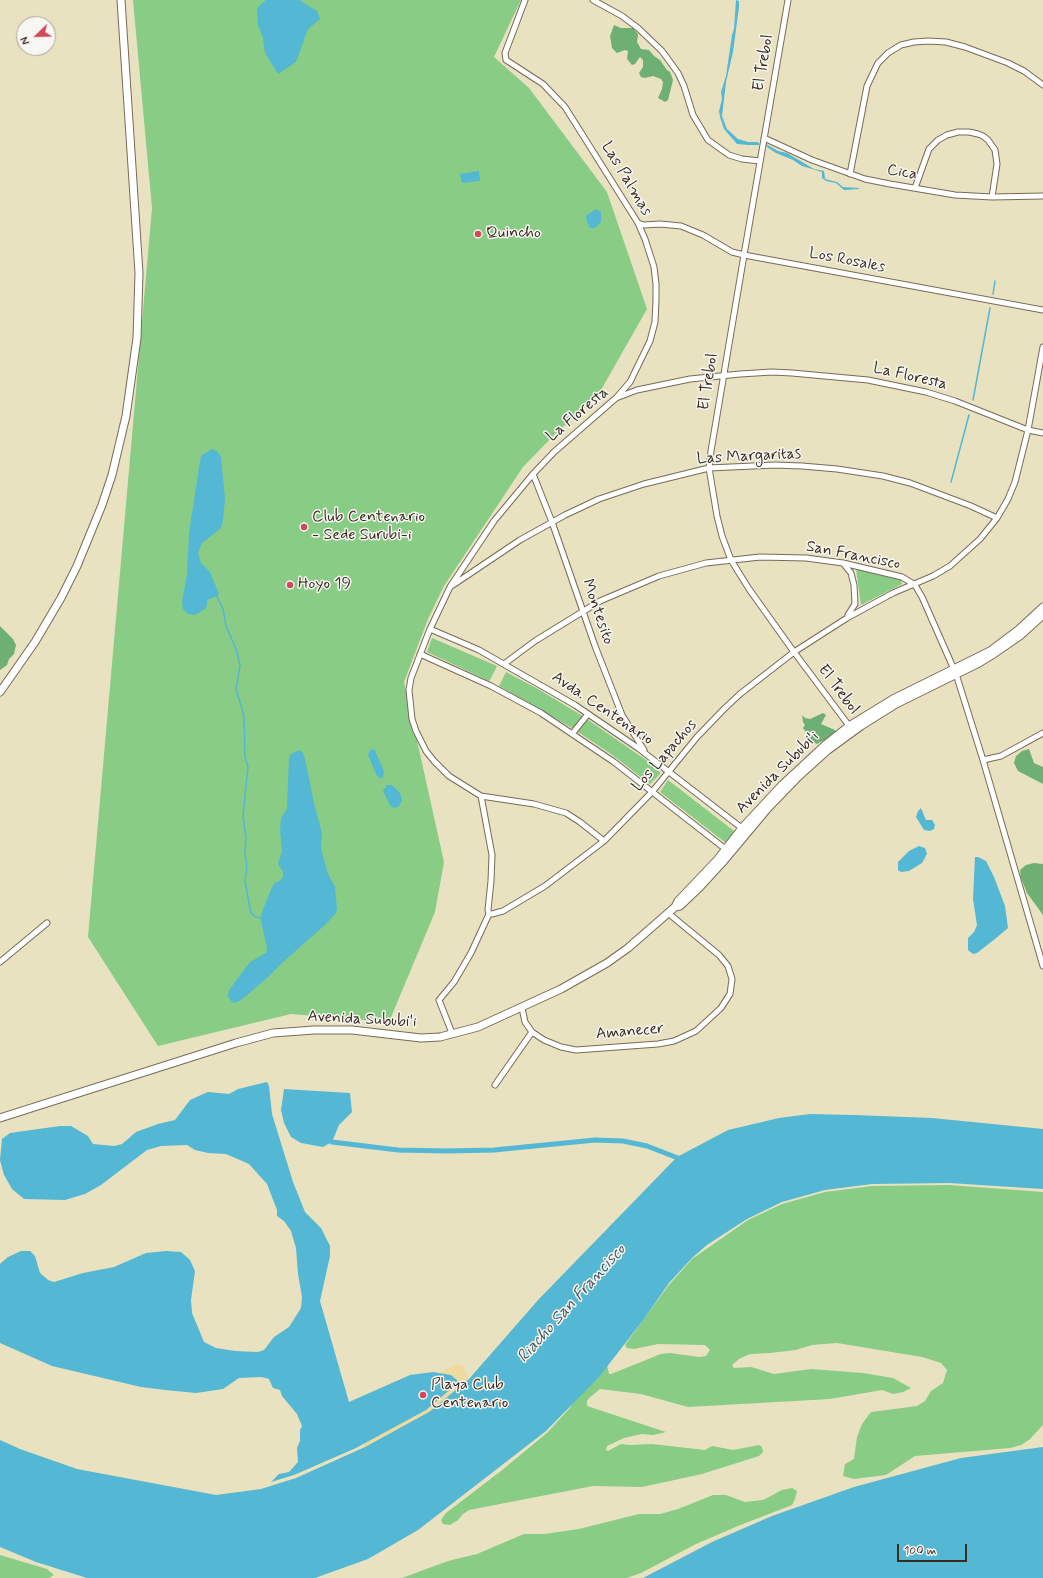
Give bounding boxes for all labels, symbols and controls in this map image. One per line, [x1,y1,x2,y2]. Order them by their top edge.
north arrow [16,16,56,56]
street label: El Trebol [750,33,778,93]
text: N [18,34,34,46]
street label: Las Palmas [596,139,656,219]
street label: Cica [885,161,919,185]
place label: Quincho [486,224,541,244]
marker: Quincho [473,229,483,239]
street label: Los Rosales [807,244,887,278]
street label: El Trebol [695,352,723,412]
street label: La Floresta [871,359,949,395]
street label: La Floresta [543,383,613,447]
street label: Las Margaritas [696,445,802,469]
place label: Club Centenario - Sede Surubi-i [312,508,425,546]
marker: Club Centenario - Sede Surubi-i [299,522,309,532]
street label: San Francisco [804,537,902,575]
place label: Hoyo 19 [298,575,351,595]
street label: Montesito [577,577,617,647]
marker: Hoyo 19 [285,580,295,590]
street label: El Trebol [813,661,863,719]
street label: Avda. Centenario [548,668,656,750]
street label: Los Lapachos [628,716,702,796]
street label: Avenida Sububi'i [733,728,823,818]
street label: Avenida Sububi'i [307,1008,417,1032]
street label: Amanecer [595,1019,665,1045]
water label: Riacho San Francisco [513,1241,631,1367]
place label: Playa Club Centenario [431,1376,508,1414]
marker: Playa Club Centenario [418,1390,428,1400]
scale bar [899,1536,969,1562]
text: 100 m [904,1543,936,1559]

